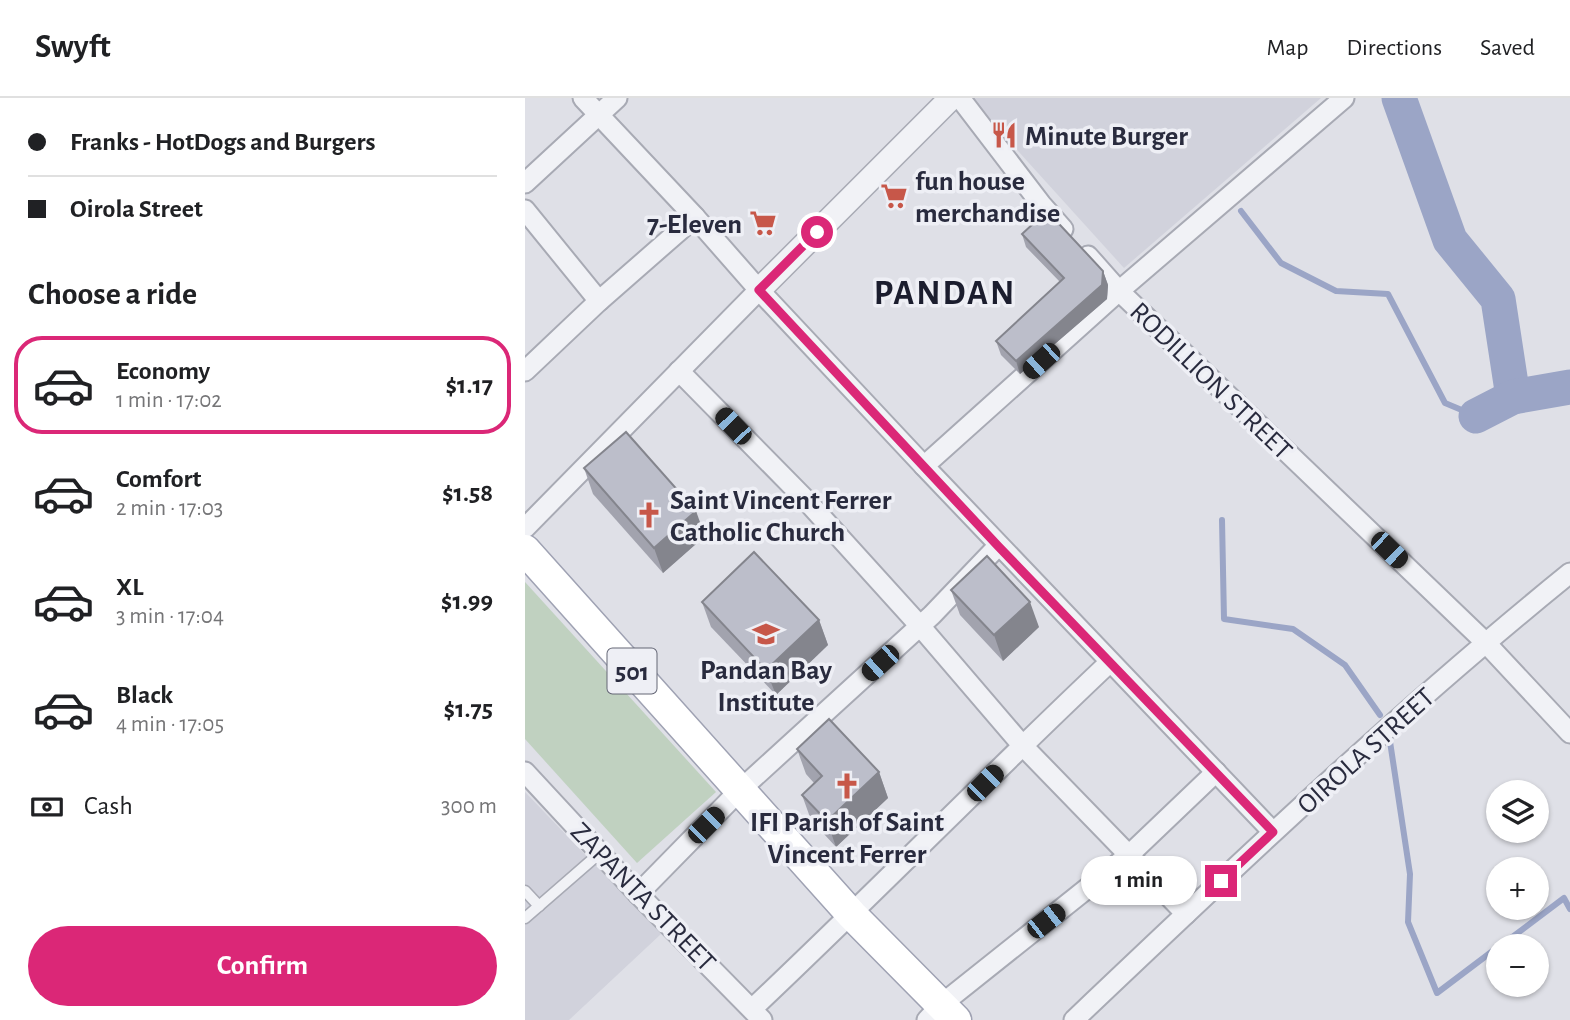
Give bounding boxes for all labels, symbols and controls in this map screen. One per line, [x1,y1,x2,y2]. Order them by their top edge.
text: Swyft [35,31,111,64]
text: Map [1266,36,1308,60]
text: Directions [1346,36,1442,60]
text: Saved [1480,36,1535,60]
restaurant icon: Minute Burger [989,120,1019,150]
place label: Minute Burger [1025,123,1188,151]
text: Franks - HotDogs and Burgers [70,129,376,155]
place label: fun house merchandise [915,168,1060,228]
supermarket icon: fun house merchandise [879,181,909,211]
text: Oirola Street [70,196,203,222]
supermarket icon: 7-Eleven [748,208,778,238]
place label: 7-Eleven [647,211,742,239]
route start [801,216,833,248]
district label: PANDAN [874,276,1016,311]
text: Choose a ride [28,278,197,310]
street label: RODILLION STREET [1124,297,1297,466]
car [1019,339,1064,383]
icon: car [32,354,95,417]
text: Economy [116,358,210,384]
text: $1.17 [445,372,493,398]
text: 1 min · 17:02 [116,389,222,412]
car [711,404,756,448]
icon: car [32,462,95,525]
text: Comfort [116,466,201,492]
text: $1.58 [442,480,493,506]
place label: Saint Vincent Ferrer Catholic Church [670,487,892,547]
text: 2 min · 17:03 [116,497,223,520]
church icon: Saint Vincent Ferrer Catholic Church [634,500,664,530]
car [1367,528,1412,572]
icon: car [32,570,95,633]
text: XL [116,574,143,600]
text: $1.99 [441,588,493,614]
text: 3 min · 17:04 [116,605,224,628]
school or university icon: Pandan Bay Institute [751,619,781,649]
car [858,641,903,685]
road number: 501 [607,649,657,694]
place label: Pandan Bay Institute [700,657,832,717]
icon: car [32,678,95,741]
text: Black [116,682,173,708]
street label: OIROLA STREET [1292,683,1440,820]
text: $1.75 [444,696,493,722]
text: 4 min · 17:05 [116,713,224,736]
car [963,761,1008,805]
church icon: IFI Parish of Saint Vincent Ferrer [832,771,862,801]
map controls [1486,780,1549,997]
button: layers [1486,780,1549,843]
icon: cash [28,788,66,826]
text: Cash [84,793,133,819]
text: 300 m [441,795,497,818]
car [684,803,729,847]
place label: IFI Parish of Saint Vincent Ferrer [750,809,944,869]
street label: ZAPANTA STREET [565,818,720,977]
callout: 1 min [1081,856,1197,906]
button: + [1486,857,1549,920]
route end [1205,865,1237,897]
text: 1 min [1115,869,1163,892]
car [1023,900,1070,942]
button: Confirm [28,926,497,1006]
button: − [1486,934,1549,997]

